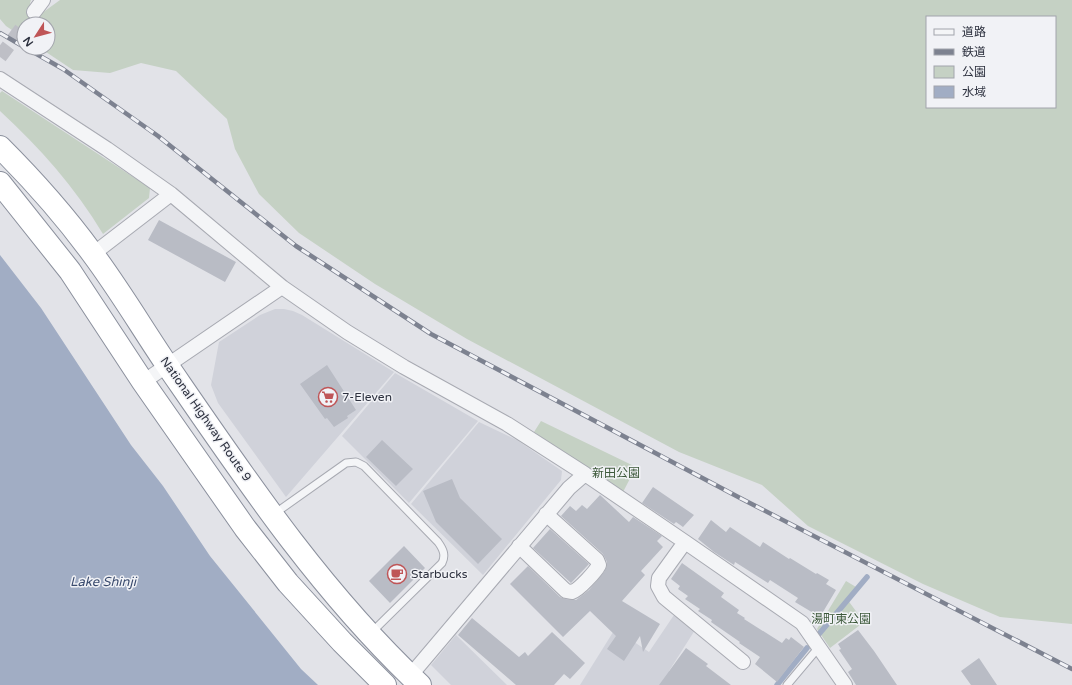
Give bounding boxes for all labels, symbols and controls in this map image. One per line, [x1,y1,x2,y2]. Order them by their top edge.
north arrow [16,16,56,56]
legend [926,16,1056,108]
text: 道路 [962,25,986,39]
text: N [20,34,36,49]
text: 鉄道 [962,45,986,59]
text: 公園 [962,65,986,79]
text: 水域 [962,85,986,99]
street label: National Highway Route 9 [158,354,254,484]
supermarket icon: 7-Eleven [317,386,339,408]
place label: 7-Eleven [342,390,392,404]
park label: 新田公園 [592,466,640,480]
cafe icon: Starbucks [386,563,408,585]
place label: Starbucks [411,567,468,581]
water label: Lake Shinji [70,574,138,590]
park label: 湯町東公園 [811,612,871,626]

